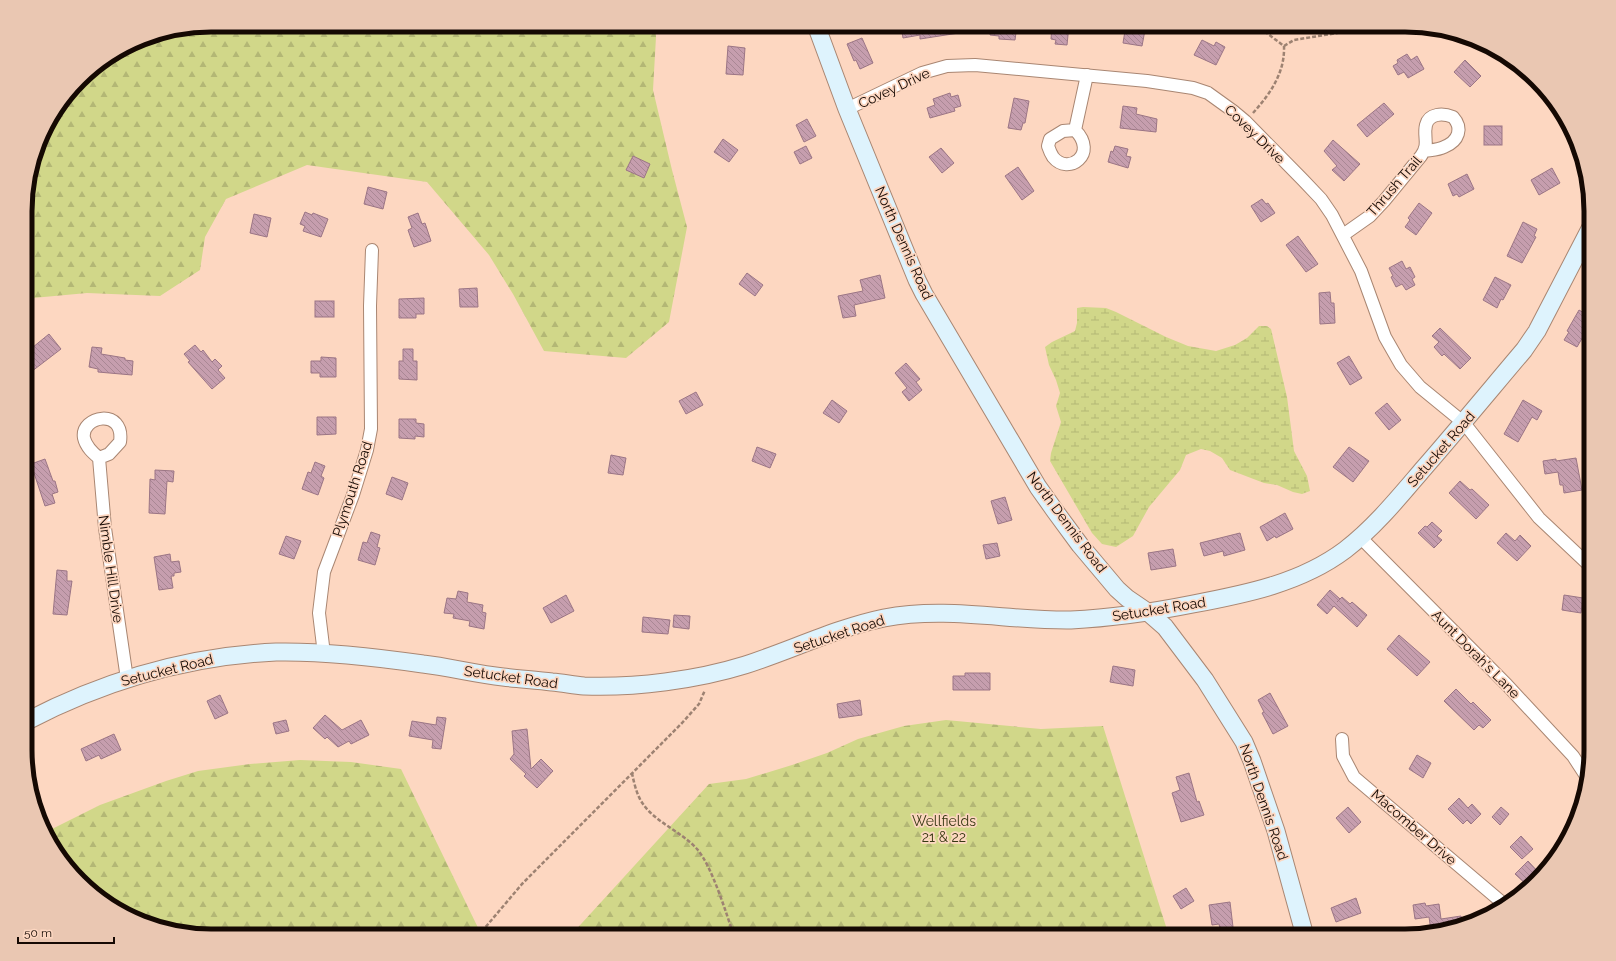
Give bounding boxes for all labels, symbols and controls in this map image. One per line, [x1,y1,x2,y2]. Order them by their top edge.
street label: Covey Drive [856,64,932,112]
street label: Covey Drive [1222,101,1288,167]
street label: Thrush Trail [1363,152,1425,219]
street label: North Dennis Road [872,184,936,302]
street label: Setucket Road [1404,408,1478,490]
street label: Plymouth Road [329,439,375,539]
street label: North Dennis Road [1024,469,1110,575]
street label: Nimble Hill Drive [96,514,126,624]
street label: Setucket Road [1111,594,1207,624]
street label: Aunt Dorah's Lane [1429,607,1523,701]
street label: Setucket Road [792,612,886,656]
street label: Setucket Road [119,651,215,689]
street label: Setucket Road [463,663,559,691]
street label: North Dennis Road [1237,742,1291,862]
street label: Macomber Drive [1368,786,1460,868]
park label: Wellfields 21 & 22 [912,813,976,845]
scale bar [18,919,114,945]
text: 50 m [24,926,52,940]

